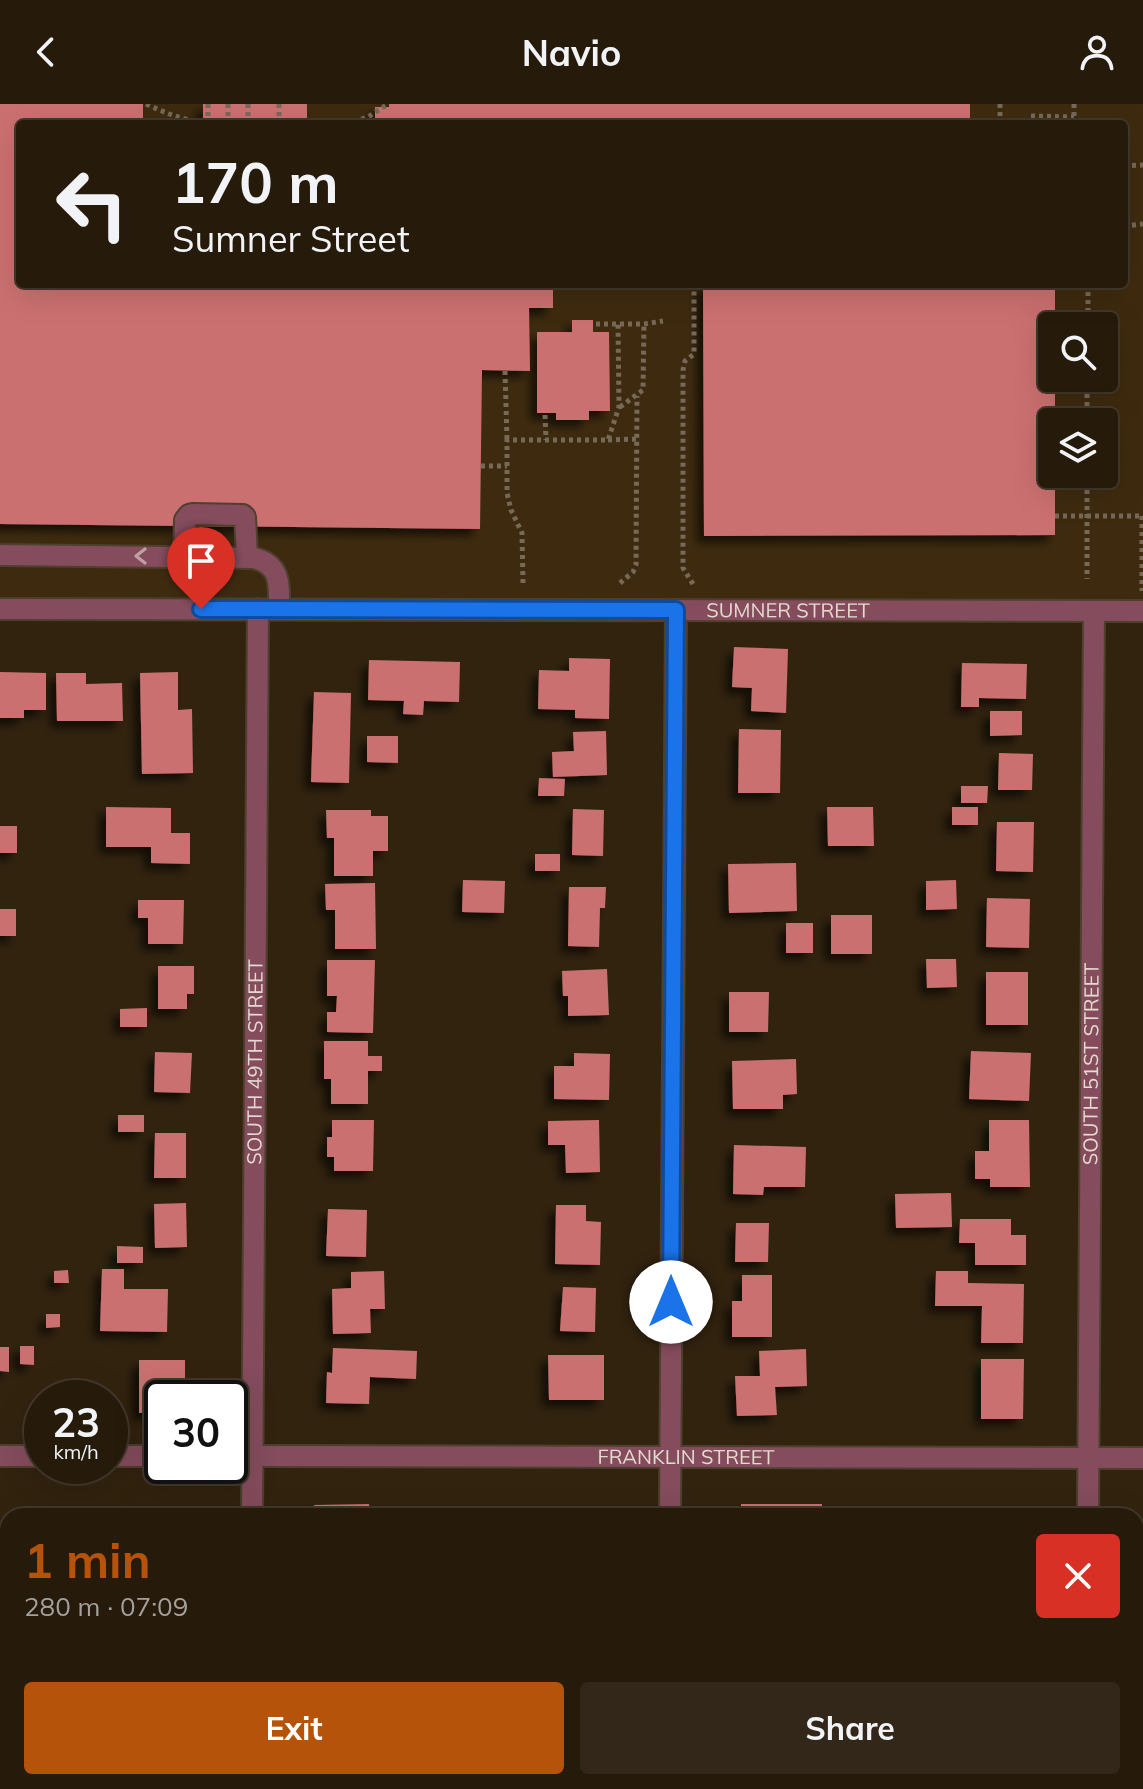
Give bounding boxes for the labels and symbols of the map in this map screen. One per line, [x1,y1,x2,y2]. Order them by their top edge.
pin [167,527,235,609]
one-way arrow [134,547,147,565]
street label: SUMNER STREET [706,597,870,623]
street label: SOUTH 49TH STREET [241,959,268,1165]
street label: SOUTH 51ST STREET [1077,963,1104,1165]
position arrow [629,1260,713,1344]
speed limit sign: 30 [144,1380,248,1484]
street label: FRANKLIN STREET [597,1444,775,1469]

